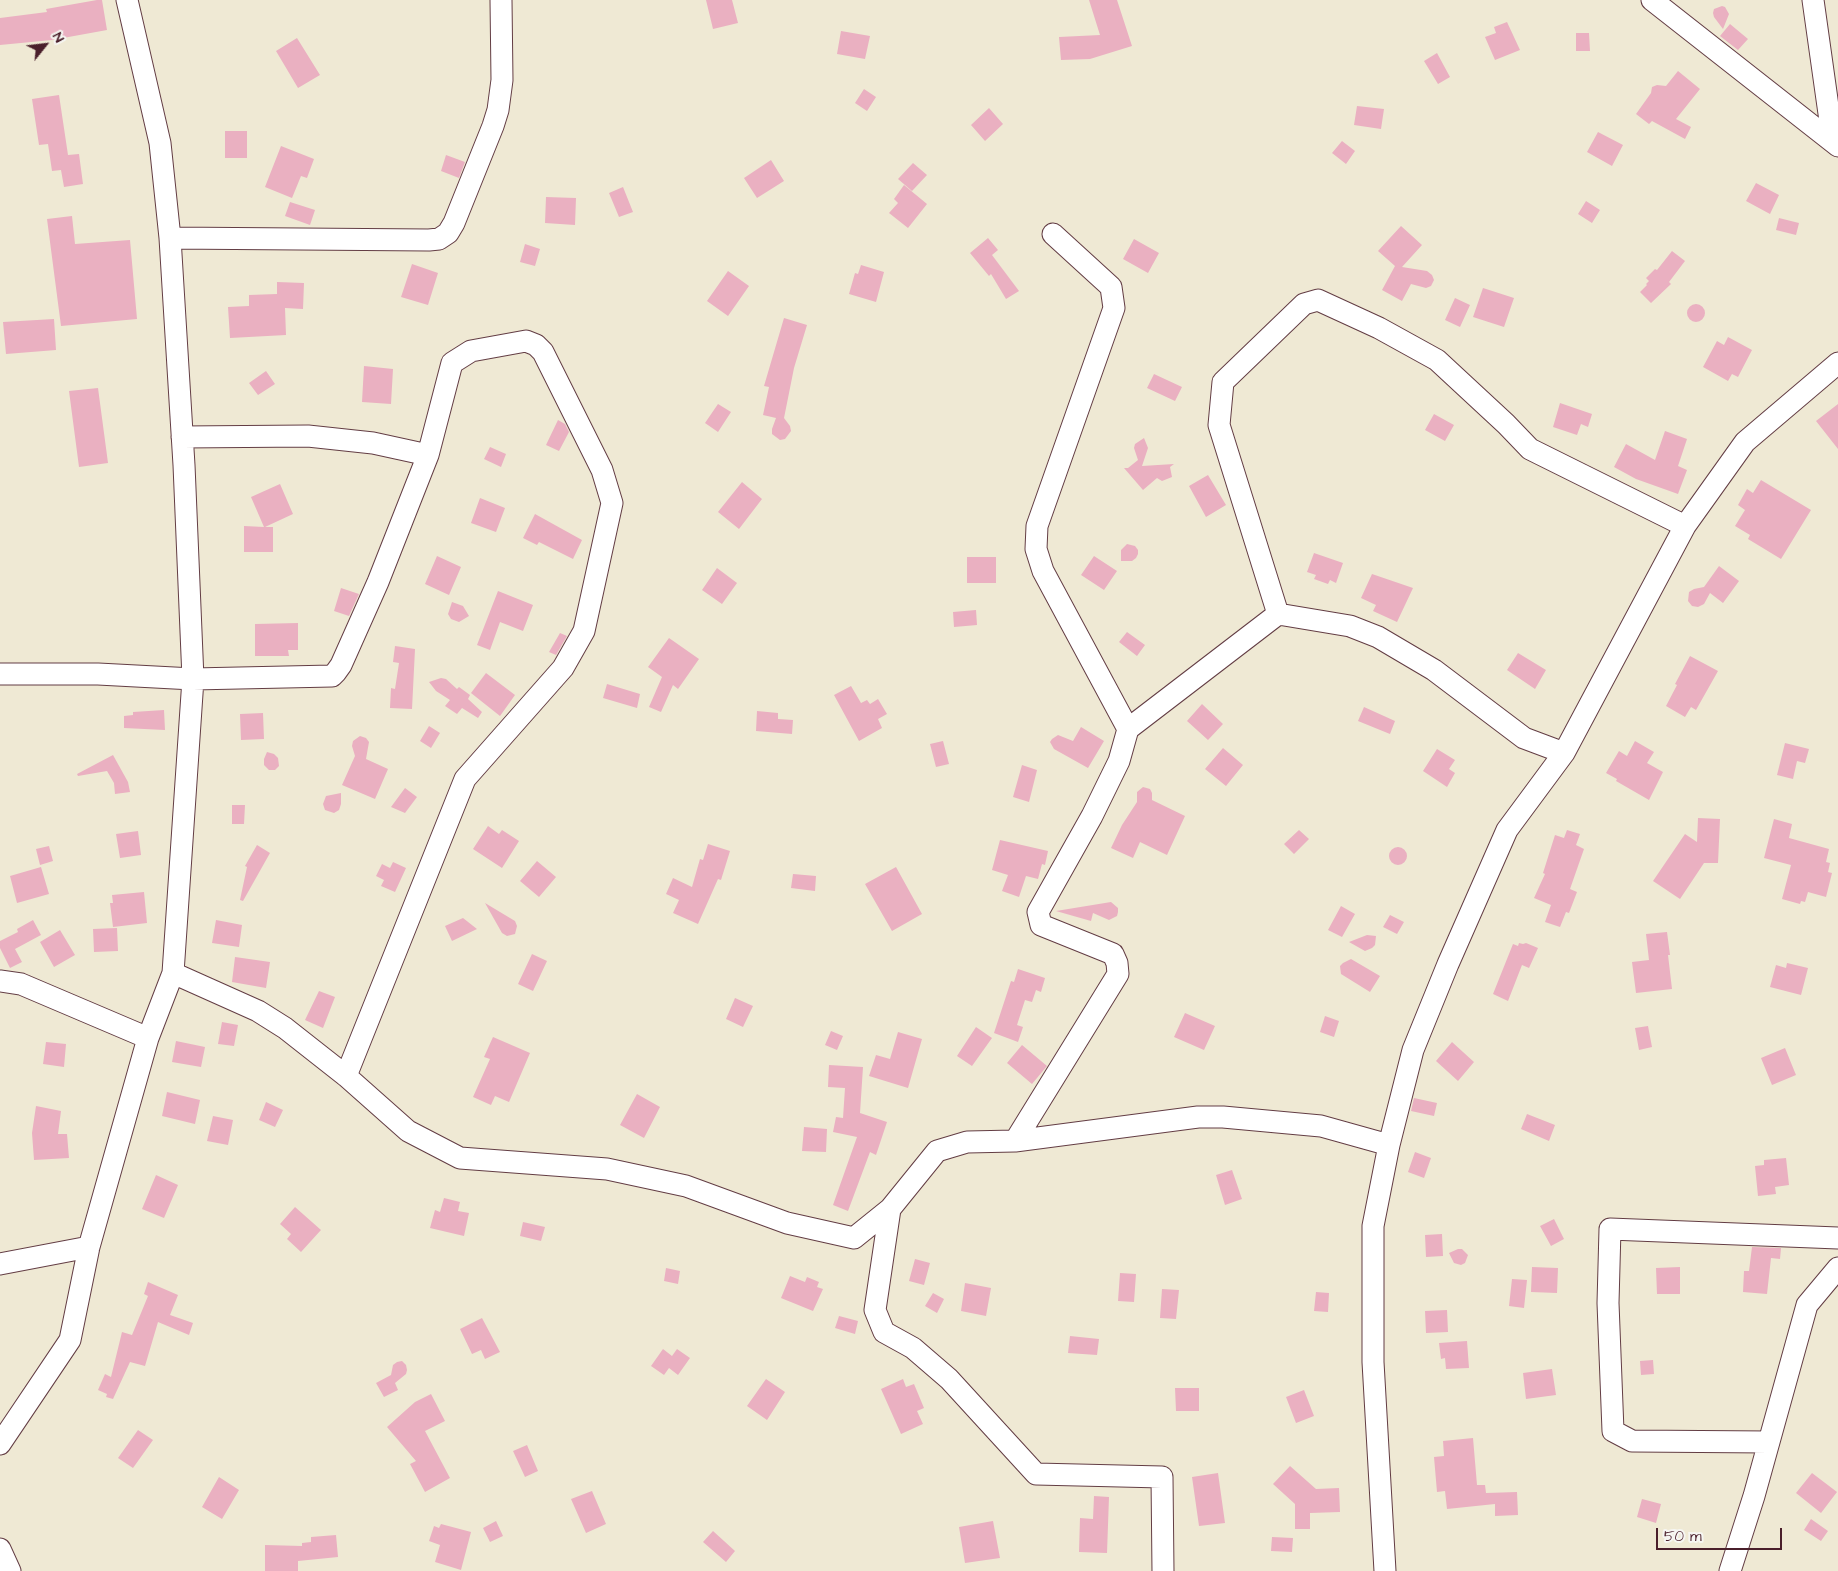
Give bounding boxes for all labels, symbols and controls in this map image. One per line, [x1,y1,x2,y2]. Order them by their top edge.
north arrow [20,20,70,70]
text: N [47,29,69,46]
scale bar [1658,1518,1784,1550]
text: 50 m [1664,1526,1702,1547]

